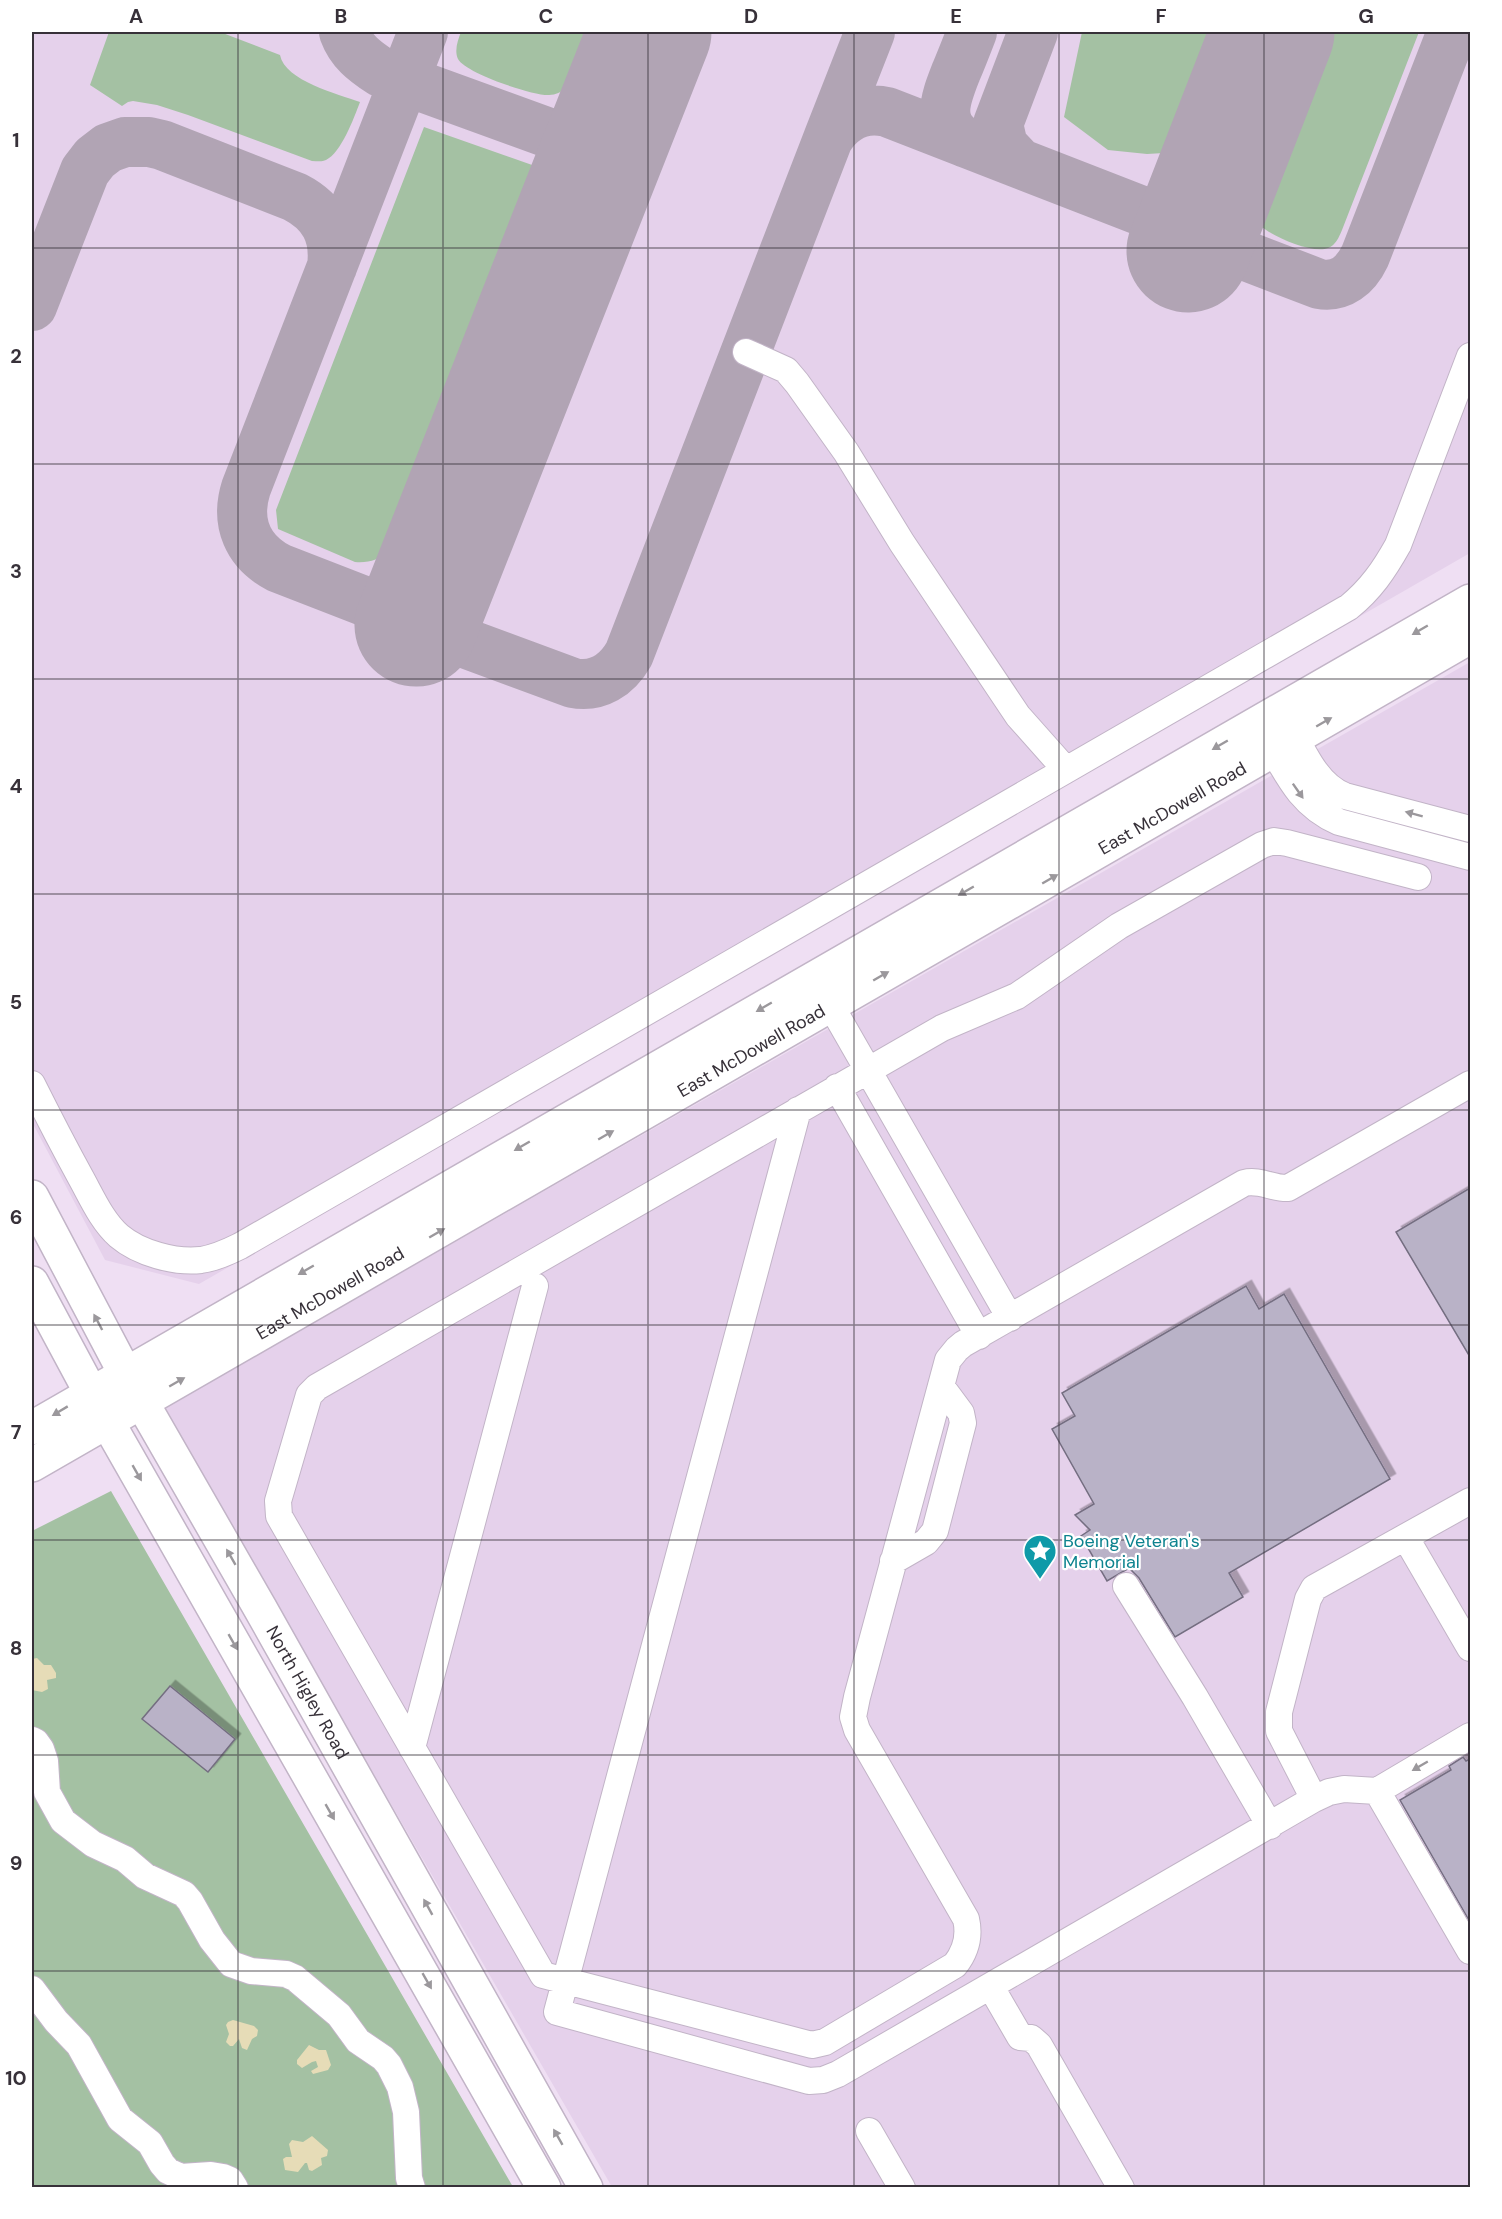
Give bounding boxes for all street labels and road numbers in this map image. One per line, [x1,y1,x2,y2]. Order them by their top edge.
street label: East McDowell Road [1094,756,1251,860]
street label: East McDowell Road [673,999,830,1103]
street label: East McDowell Road [252,1241,408,1345]
street label: North Higley Road [260,1622,355,1763]

